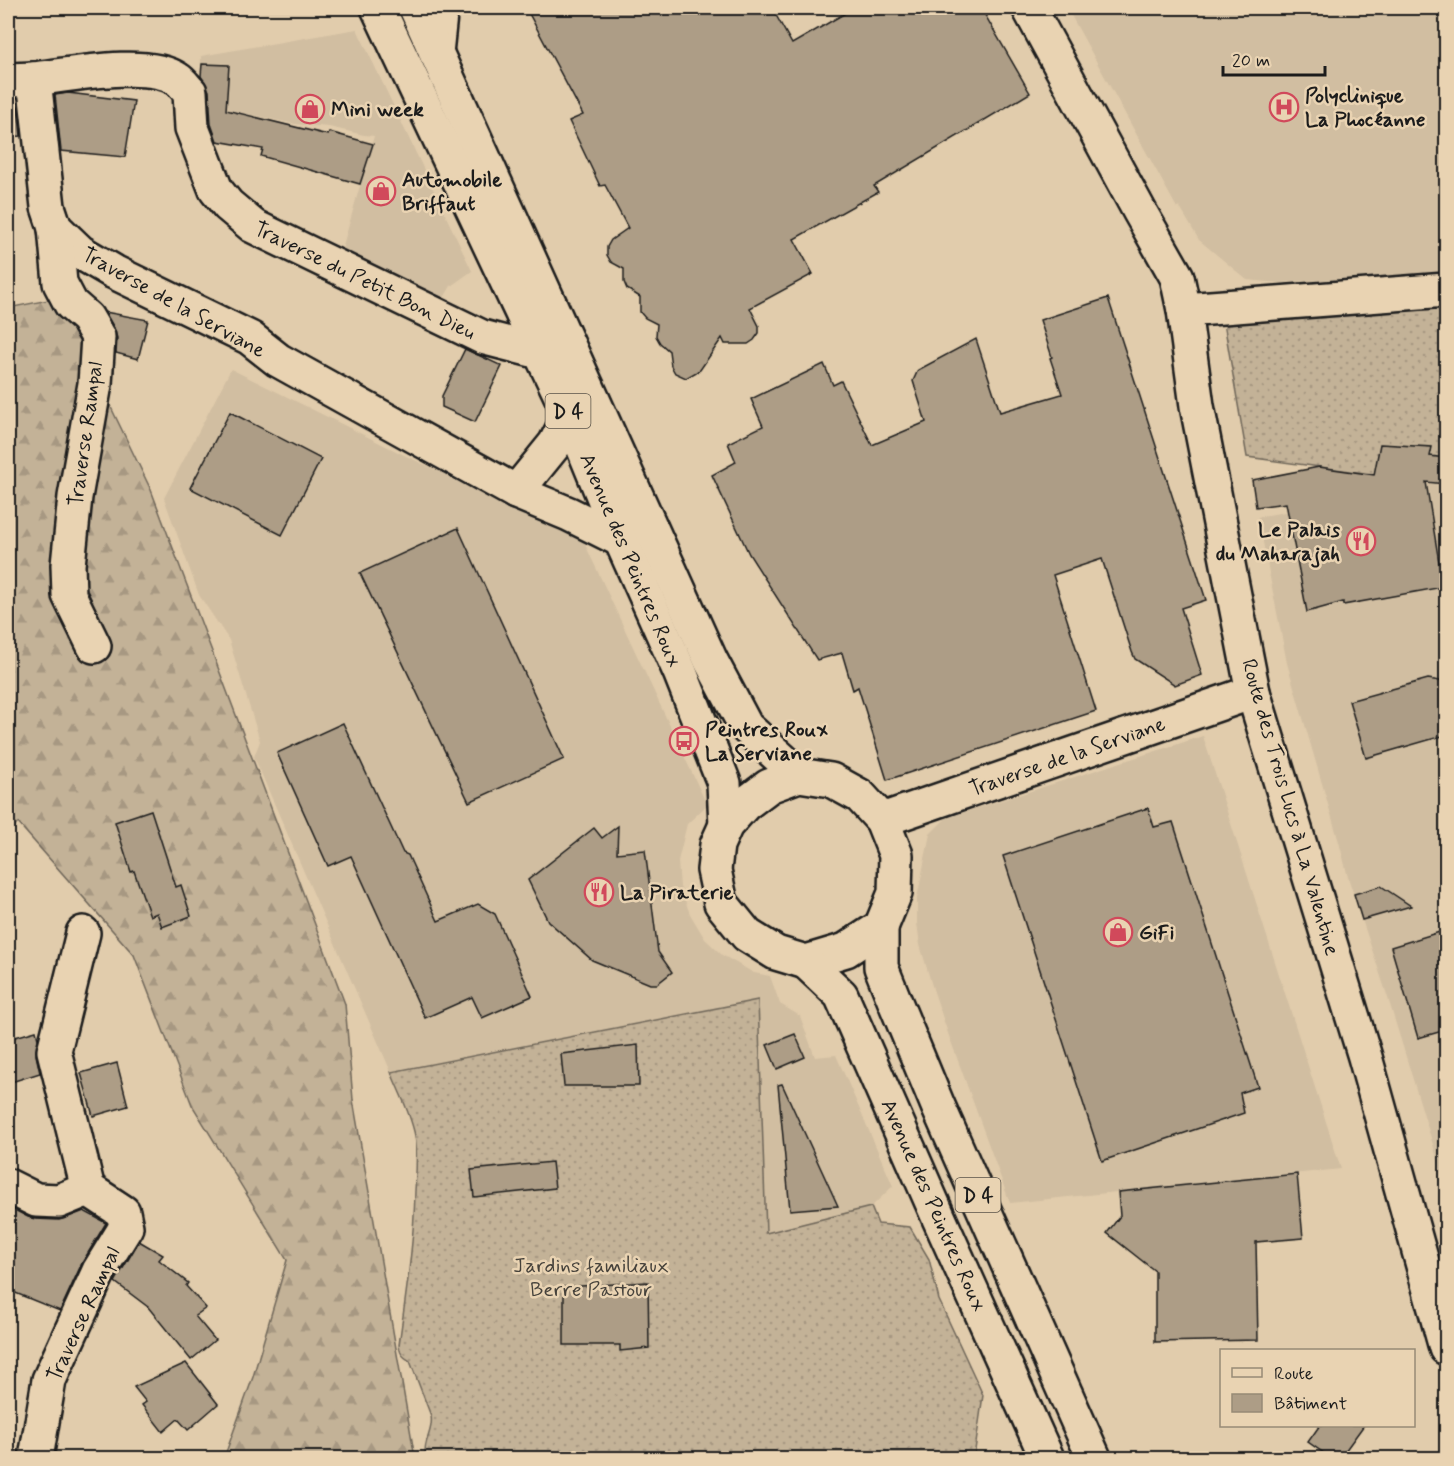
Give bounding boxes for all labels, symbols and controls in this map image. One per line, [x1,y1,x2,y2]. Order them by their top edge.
scale bar [1223,39,1325,77]
text: 20 m [1232,49,1270,73]
place label: Polyclinique La Phocéanne [1305,82,1425,134]
hospital icon: Polyclinique La Phocéanne [1268,91,1300,123]
shop icon: Mini week [294,93,326,125]
place label: Mini week [331,96,424,124]
place label: Automobile Briffaut [402,166,502,218]
shop icon: Automobile Briffaut [365,175,397,207]
street label: Traverse du Petit Bon Dieu [249,215,480,347]
street label: Traverse de la Serviane [77,241,270,365]
street label: Traverse Rampal [62,360,110,508]
road number: D 4 [546,394,590,428]
street label: Avenue des Peintres Roux [572,449,688,672]
place label: Le Palais du Maharajah [1216,516,1341,568]
restaurant icon: Le Palais du Maharajah [1345,525,1377,557]
street label: Route des Trois Lucs à La Valentine [1234,656,1346,959]
street label: Traverse de la Serviane [965,710,1169,804]
place label: Peintres Roux La Serviane [705,716,828,768]
bus stop icon: Peintres Roux La Serviane [668,725,700,757]
restaurant icon: La Piraterie [583,876,615,908]
place label: La Piraterie [620,879,734,907]
shop icon: GiFi [1102,916,1134,948]
place label: GiFi [1139,919,1174,947]
street label: Avenue des Peintres Roux [874,1095,993,1316]
road number: D 4 [956,1178,1000,1212]
street label: Traverse Rampal [40,1242,127,1386]
park label: Jardins familiaux Berre Pastour [513,1252,669,1304]
legend [1220,1349,1415,1427]
text: Route [1274,1362,1313,1386]
text: Bâtiment [1274,1392,1347,1416]

